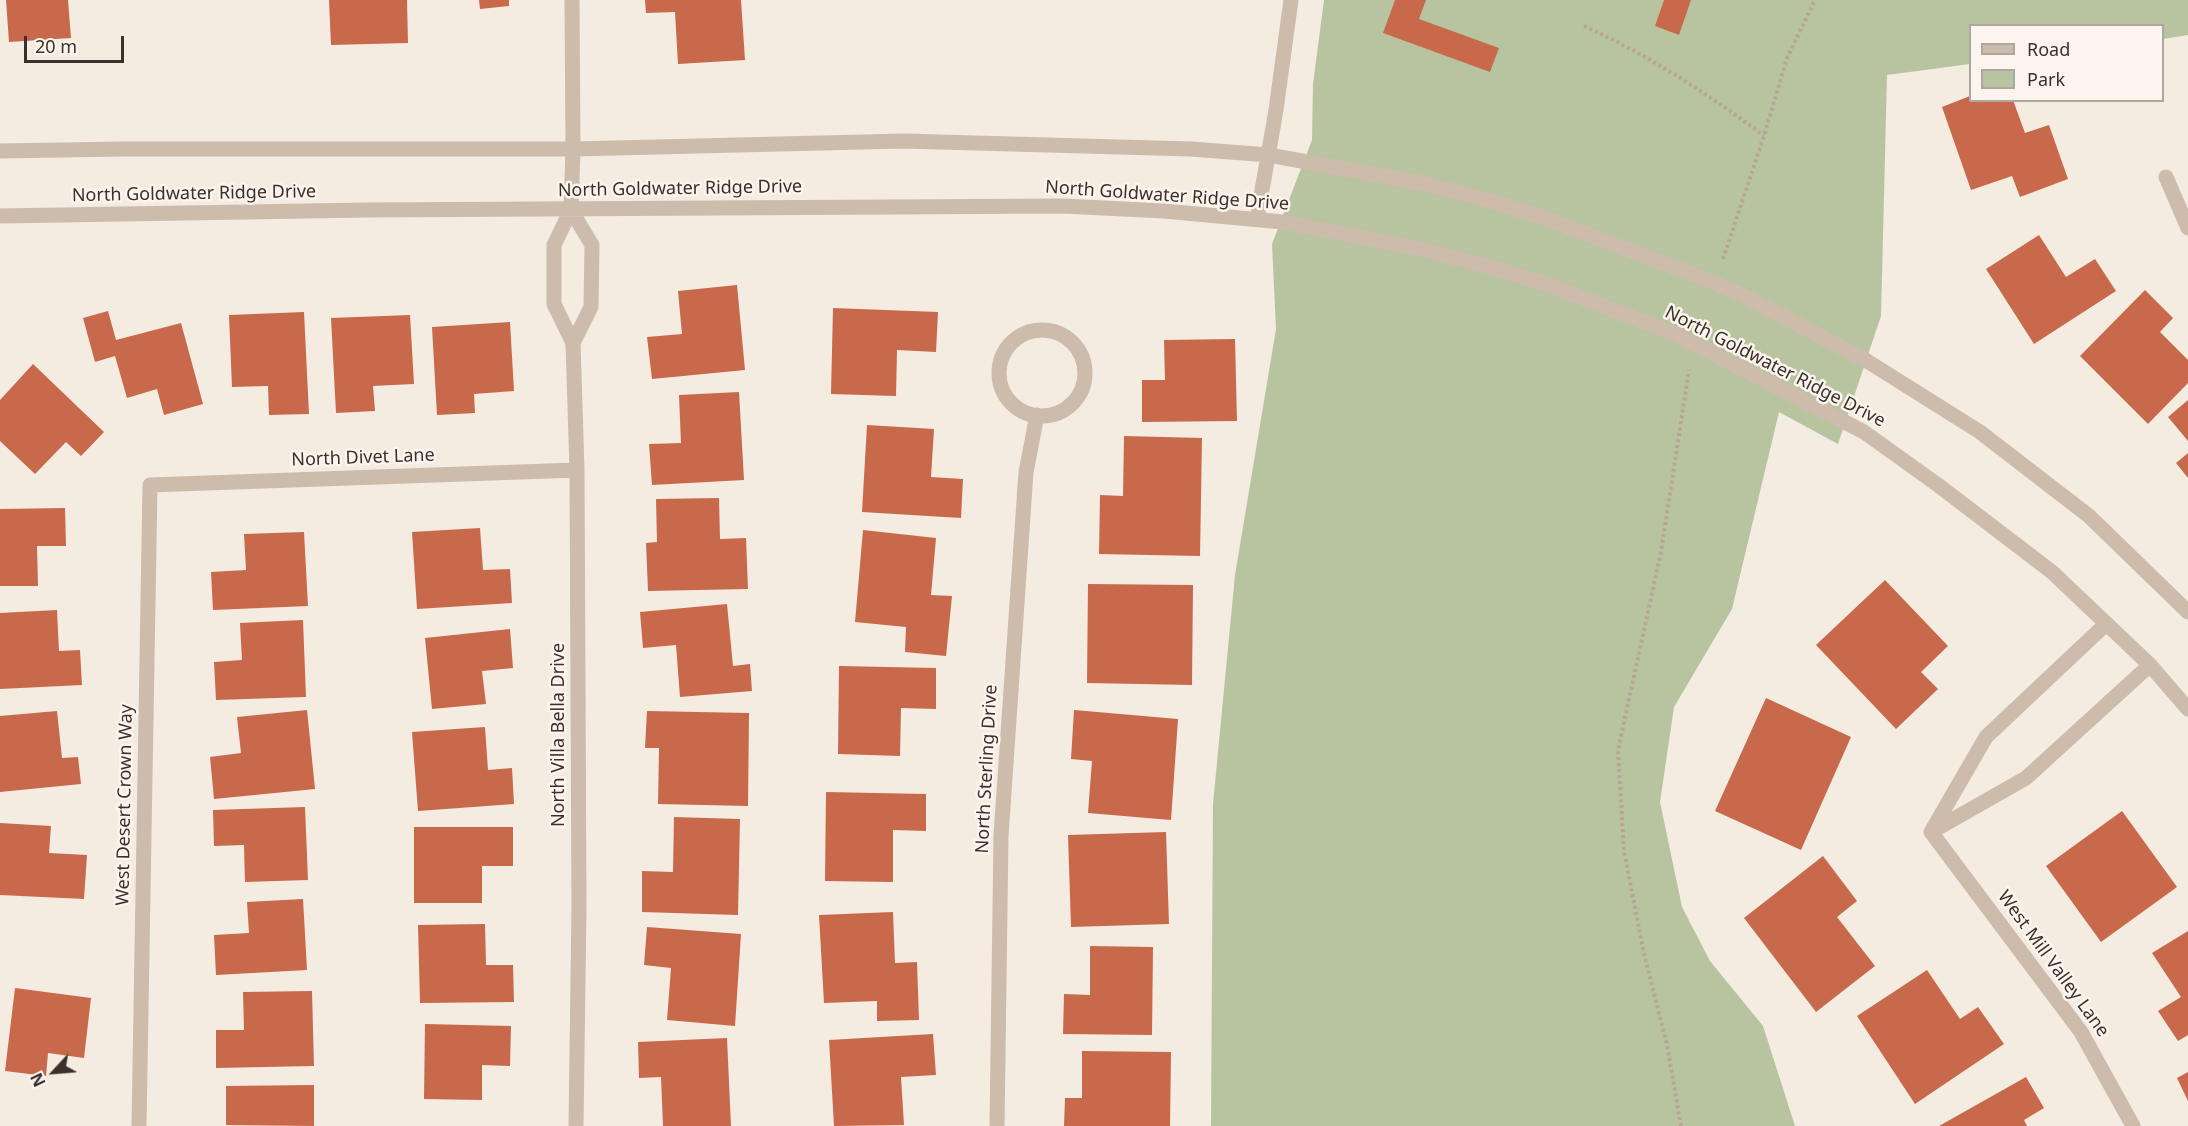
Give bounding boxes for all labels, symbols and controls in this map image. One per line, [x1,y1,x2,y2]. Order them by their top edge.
scale bar [27,24,128,62]
legend [1969,24,2164,102]
text: 20 m [35,34,77,58]
text: Road [2027,37,2070,61]
text: Park [2027,67,2065,91]
street label: North Goldwater Ridge Drive [558,176,802,202]
street label: North Goldwater Ridge Drive [1044,177,1290,215]
street label: North Goldwater Ridge Drive [72,181,316,207]
street label: North Goldwater Ridge Drive [1661,302,1889,432]
street label: North Divet Lane [291,445,435,471]
street label: North Villa Bella Drive [548,643,570,827]
street label: North Sterling Drive [972,684,1002,854]
street label: West Desert Crown Way [112,704,138,906]
street label: West Mill Valley Lane [1993,887,2113,1041]
north arrow [24,1042,84,1102]
text: N [25,1069,51,1091]

